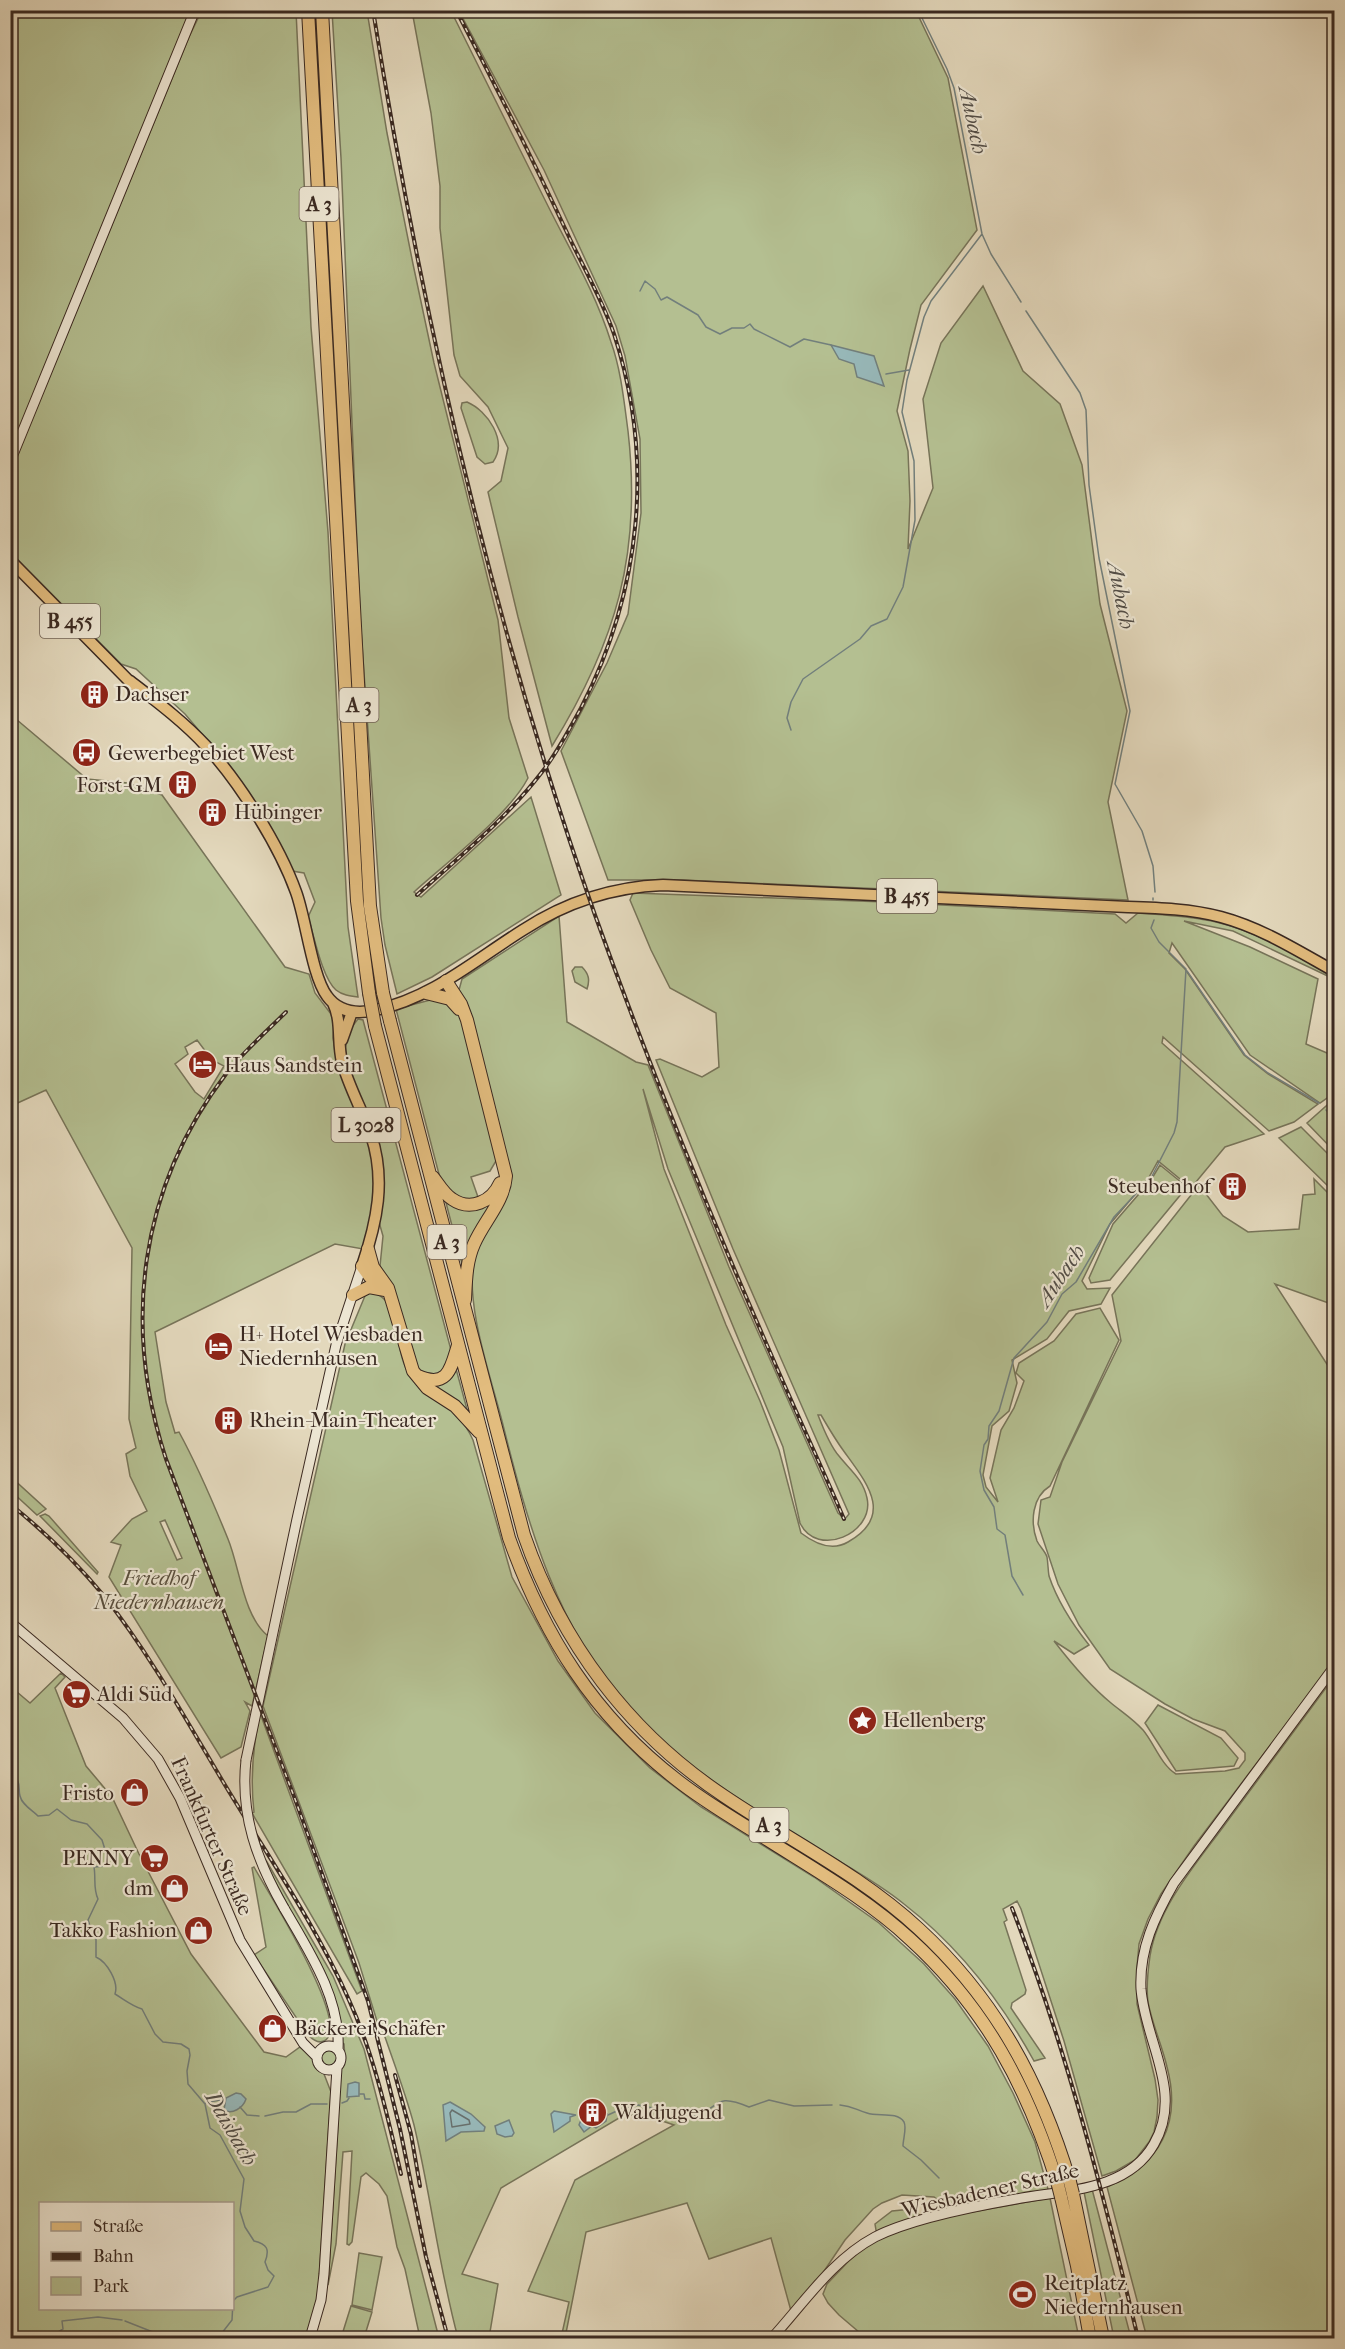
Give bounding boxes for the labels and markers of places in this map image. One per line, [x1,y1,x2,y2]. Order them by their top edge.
building icon: Dachser [78,678,110,710]
place label: Dachser [115,682,189,706]
bus stop icon: Gewerbegebiet West [71,737,103,769]
place label: Gewerbegebiet West [108,741,295,765]
building icon: Forst-GM [167,769,199,801]
place label: Forst-GM [77,773,162,797]
building icon: Hübinger [197,796,229,828]
place label: Hübinger [234,800,322,824]
hotel icon: Haus Sandstein [187,1049,219,1081]
place label: Haus Sandstein [224,1053,363,1077]
building icon: Steubenhof [1216,1170,1248,1202]
place label: Steubenhof [1108,1174,1215,1198]
place label: H+ Hotel Wiesbaden Niedernhausen [239,1322,423,1370]
hotel icon: H+ Hotel Wiesbaden Niedernhausen [202,1330,234,1362]
building icon: Rhein-Main-Theater [212,1404,244,1436]
place label: Rhein-Main-Theater [249,1408,436,1432]
supermarket icon: Aldi Süd [60,1678,92,1710]
place label: Aldi Süd [96,1682,173,1706]
place icon: Hellenberg [846,1704,878,1736]
place label: Hellenberg [883,1708,986,1732]
shop icon: Fristo [119,1777,151,1809]
place label: Fristo [62,1781,114,1805]
supermarket icon: PENNY [139,1842,171,1874]
place label: PENNY [62,1846,135,1870]
shop icon: dm [158,1872,190,1904]
place label: dm [124,1876,154,1900]
shop icon: Takko Fashion [182,1914,214,1946]
place label: Takko Fashion [49,1918,177,1942]
shop icon: Bäckerei Schäfer [257,2012,289,2044]
place label: Bäckerei Schäfer [294,2016,445,2040]
building icon: Waldjugend [577,2096,609,2128]
place label: Waldjugend [613,2100,723,2124]
place label: Reitplatz Niedernhausen [1044,2271,1183,2319]
sports icon: Reitplatz Niedernhausen [1007,2279,1039,2311]

